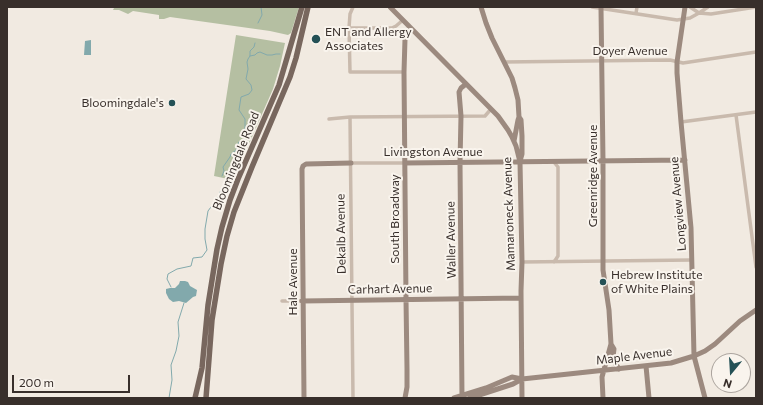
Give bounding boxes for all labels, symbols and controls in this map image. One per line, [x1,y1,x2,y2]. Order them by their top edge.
place label: ENT and Allergy Associates [325,25,412,53]
marker: ENT and Allergy Associates [310,33,322,45]
street label: Doyer Avenue [592,44,668,58]
place label: Bloomingdale's [82,96,164,110]
marker: Bloomingdale's [167,98,177,108]
street label: Bloomingdale Road [210,110,262,212]
street label: Greenridge Avenue [586,125,600,227]
street label: Livingston Avenue [383,145,483,159]
street label: Longview Avenue [667,156,689,252]
street label: Mamaroneck Avenue [500,157,518,271]
street label: South Broadway [388,174,402,264]
street label: Dekalb Avenue [333,194,349,274]
street label: Waller Avenue [443,201,459,279]
street label: Hale Avenue [286,249,300,315]
place label: Hebrew Institute of White Plains [611,268,703,296]
marker: Hebrew Institute of White Plains [598,277,608,287]
street label: Carhart Avenue [348,281,432,297]
street label: Maple Avenue [595,344,673,368]
north arrow [711,353,751,393]
scale bar [14,367,132,393]
text: 200 m [19,375,54,389]
text: N [722,376,733,391]

